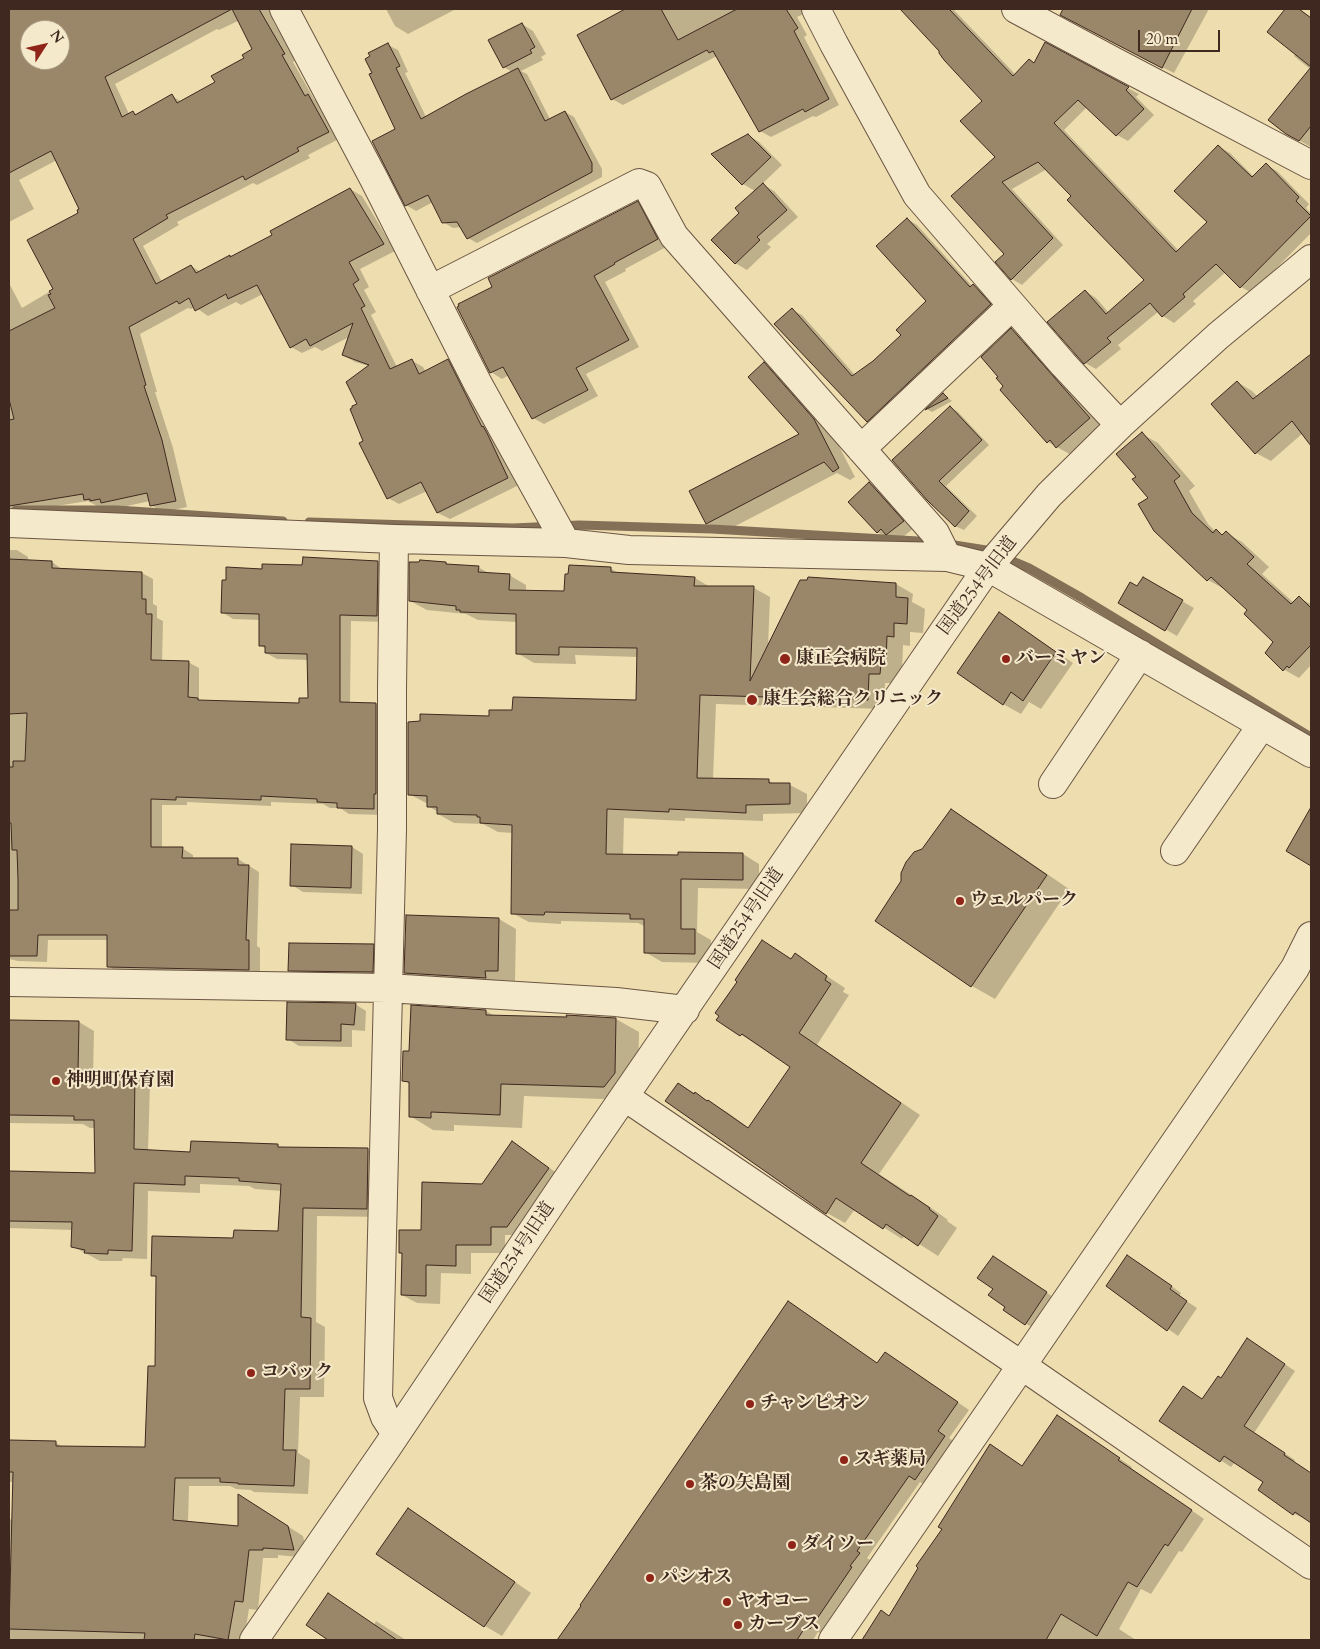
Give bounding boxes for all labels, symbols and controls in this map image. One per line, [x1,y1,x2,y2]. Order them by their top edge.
north arrow [20,20,70,70]
scale bar [1140,20,1222,52]
text: N [46,26,68,47]
text: 20 m [1146,29,1178,49]
street label: 国道254号旧道 [934,533,1022,639]
place label: 康正会病院 [796,648,886,670]
place label: バーミヤン [1016,648,1106,670]
marker: 康正会病院 [778,652,792,666]
marker: バーミヤン [1000,653,1012,665]
place label: 康生会総合クリニック [763,689,943,711]
marker: 康生会総合クリニック [745,693,759,707]
street label: 国道254号旧道 [705,864,789,974]
place label: ウェルパーク [970,890,1078,912]
marker: ウェルパーク [954,895,966,907]
place label: 神明町保育園 [66,1070,174,1092]
marker: 神明町保育園 [50,1075,62,1087]
street label: 国道254号旧道 [476,1198,560,1308]
place label: コバック [261,1362,333,1384]
marker: コバック [245,1367,257,1379]
place label: チャンピオン [760,1393,868,1415]
marker: チャンピオン [744,1398,756,1410]
place label: スギ薬局 [854,1449,926,1471]
marker: スギ薬局 [838,1454,850,1466]
place label: 茶の矢島園 [700,1473,790,1495]
marker: 茶の矢島園 [684,1478,696,1490]
place label: ダイソー [802,1534,874,1556]
marker: ダイソー [786,1539,798,1551]
place label: パシオス [660,1567,732,1589]
marker: パシオス [644,1572,656,1584]
place label: ヤオコー [737,1591,809,1613]
marker: ヤオコー [721,1596,733,1608]
place label: カーブス [748,1614,820,1636]
marker: カーブス [732,1619,744,1631]

